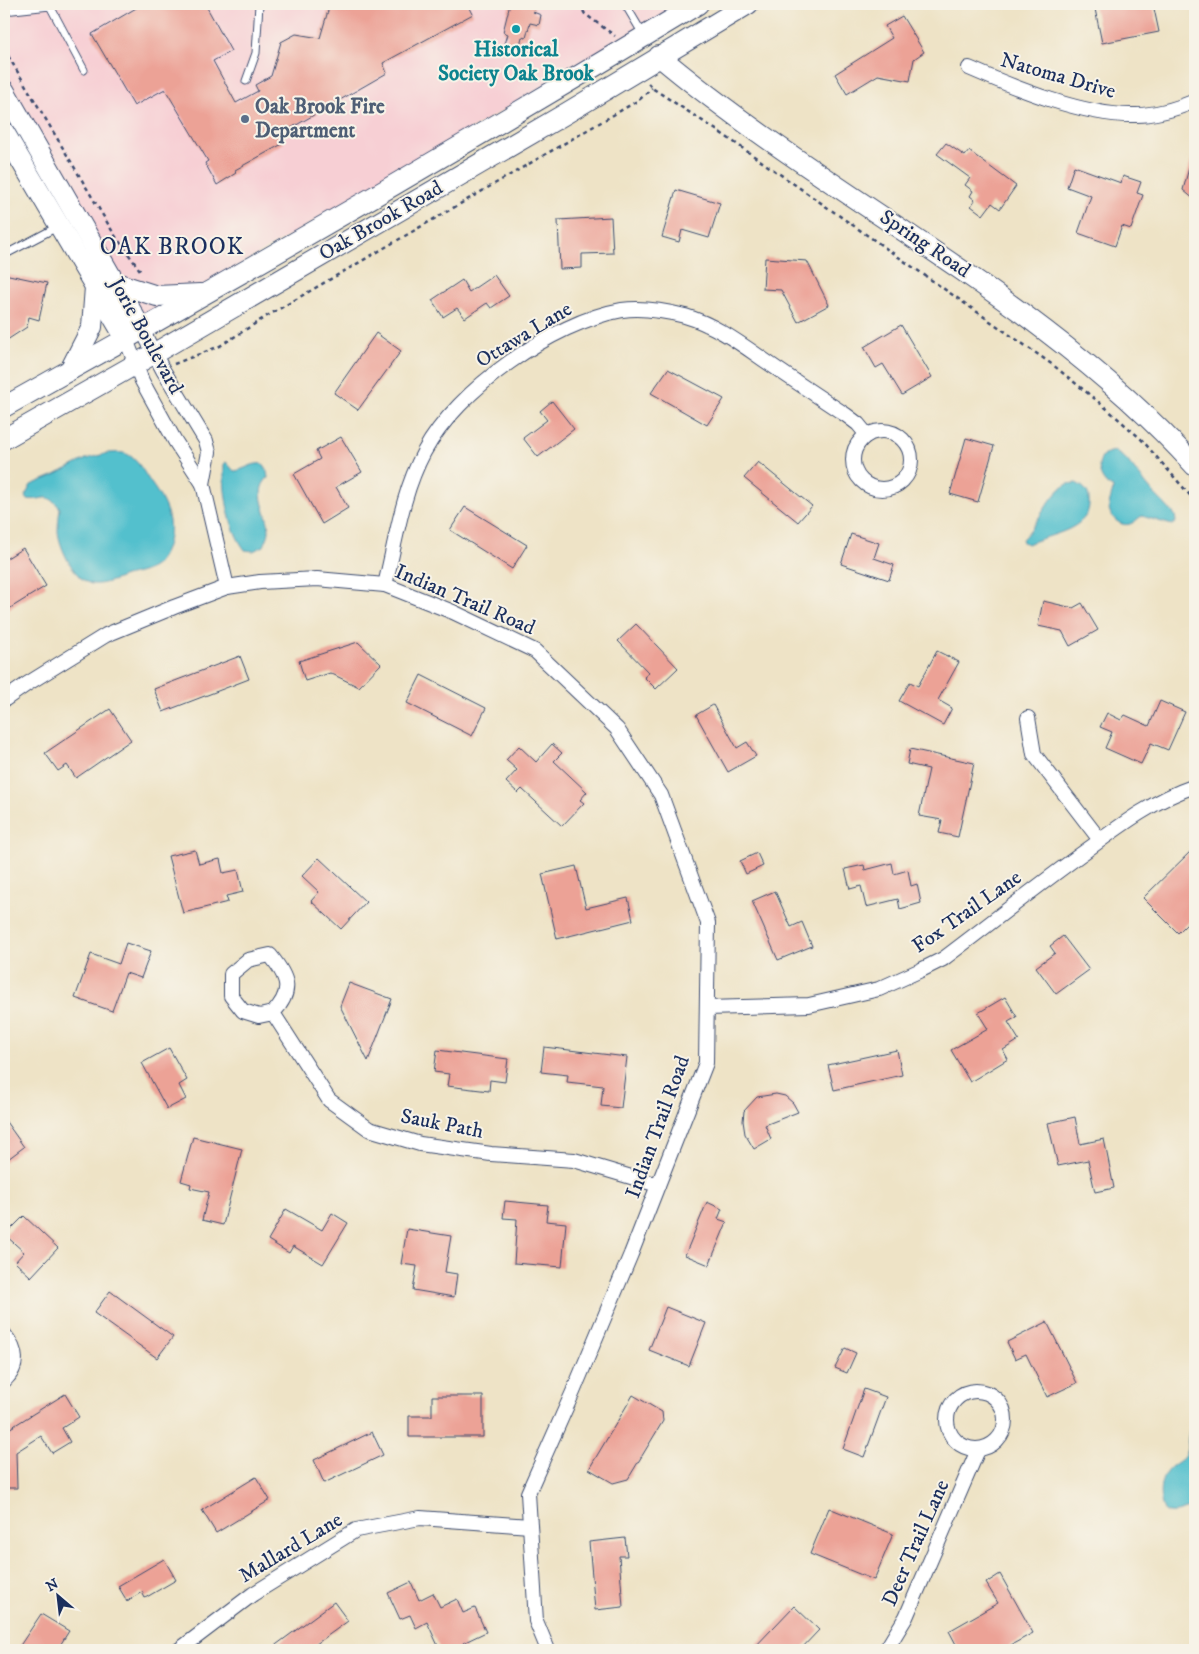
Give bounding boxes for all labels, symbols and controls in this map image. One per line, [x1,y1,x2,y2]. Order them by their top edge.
marker: Historical Society Oak Brook [510,23,522,35]
place label: Historical Society Oak Brook [438,37,595,87]
street label: Natoma Drive [997,47,1119,105]
place label: Oak Brook Fire Department [255,94,385,144]
marker: Oak Brook Fire Department [239,113,251,125]
street label: Oak Brook Road [315,175,448,267]
street label: Spring Road [875,204,976,284]
district label: OAK BROOK [100,232,244,262]
street label: Jorie Boulevard [102,271,189,399]
street label: Ottawa Lane [471,296,577,374]
street label: Indian Trail Road [391,559,540,641]
street label: Fox Trail Lane [907,865,1027,959]
street label: Indian Trail Road [620,1052,696,1202]
street label: Sauk Path [398,1103,486,1145]
street label: Deer Trail Lane [877,1475,956,1610]
street label: Mallard Lane [235,1507,348,1589]
north arrow [32,1572,82,1622]
text: N [43,1575,62,1596]

